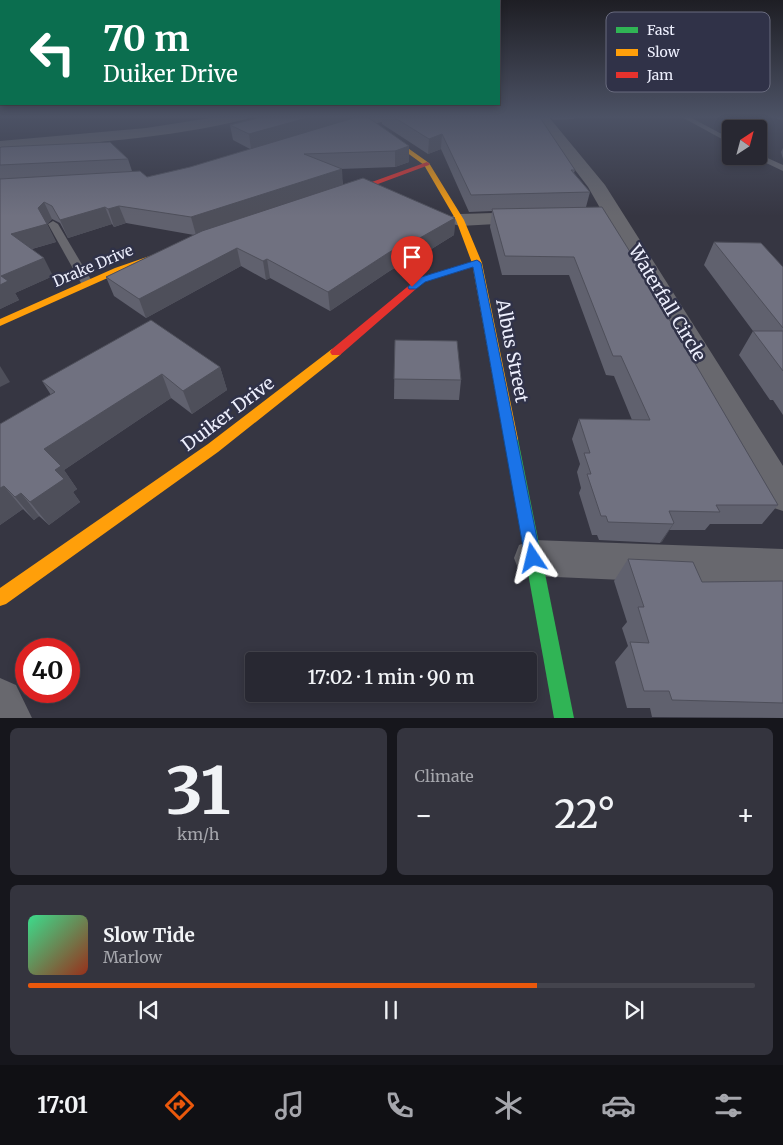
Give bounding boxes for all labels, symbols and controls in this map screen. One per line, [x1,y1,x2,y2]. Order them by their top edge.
legend [606,12,770,92]
text: 70 m [103,17,190,61]
icon: left [20,20,85,85]
text: Fast [647,21,675,39]
text: Slow [647,43,680,61]
text: Duiker Drive [103,60,238,88]
text: Jam [646,66,673,84]
north arrow [722,120,768,165]
map controls [722,120,767,165]
pin [391,236,433,287]
street label: Waterfall Circle [623,239,711,365]
street label: Drake Drive [50,240,136,291]
icon: arrive [398,243,426,271]
street label: Albus Street [491,296,534,405]
street label: Duiker Drive [177,371,279,456]
position arrow [506,531,558,583]
speed limit sign: 40 [15,638,80,703]
text: 17:02 · 1 min · 90 m [308,665,474,689]
text: 31 [166,750,231,832]
text: Climate [415,766,474,786]
text: 22° [554,791,615,838]
text: − [415,797,433,833]
text: + [736,797,755,833]
text: km/h [177,824,219,844]
text: Slow Tide [103,923,195,947]
text: Marlow [103,947,162,967]
icon: previous [135,996,163,1024]
icon: pause [377,996,405,1024]
icon: next [620,996,648,1024]
icon: directions [162,1088,197,1123]
icon: music [272,1088,307,1123]
icon: phone [382,1088,417,1123]
icon: climate [491,1088,526,1123]
icon: car [601,1088,636,1123]
icon: filters [711,1088,746,1123]
text: 17:01 [37,1091,88,1119]

